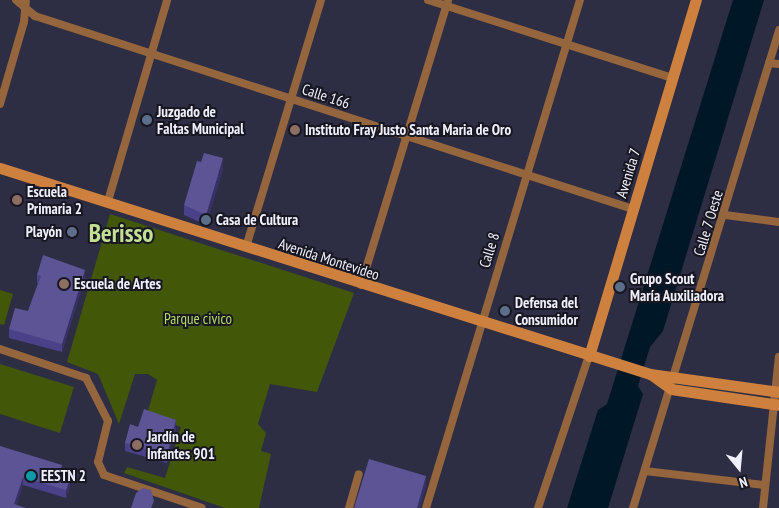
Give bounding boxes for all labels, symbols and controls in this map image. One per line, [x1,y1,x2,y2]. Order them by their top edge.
street label: Calle 166 [300,80,352,112]
place label: Juzgado de Faltas Municipal [157,102,244,137]
marker: Juzgado de Faltas Municipal [141,114,153,126]
place label: Instituto Fray Justo Santa Maria de Oro [305,121,512,139]
marker: Instituto Fray Justo Santa Maria de Oro [289,124,301,136]
street label: Avenida 7 [612,146,644,200]
place label: Escuela Primaria 2 [27,182,82,217]
street label: Calle 7 Oeste [689,188,727,258]
marker: Escuela Primaria 2 [11,194,23,206]
place label: Casa de Cultura [216,211,298,229]
marker: Casa de Cultura [200,214,212,226]
district label: Berisso [89,218,153,248]
place label: Playón [26,223,62,241]
marker: Playón [66,226,78,238]
street label: Calle 8 [475,230,503,270]
street label: Avenida Montevideo [276,234,382,284]
place label: Grupo Scout María Auxiliadora [630,269,725,304]
place label: Escuela de Artes [74,275,161,293]
marker: Escuela de Artes [58,278,70,290]
marker: Grupo Scout María Auxiliadora [614,281,626,293]
place label: Defensa del Consumidor [515,293,578,328]
marker: Defensa del Consumidor [499,305,511,317]
park label: Parque civico [164,310,232,328]
place label: Jardín de Infantes 901 [147,427,215,462]
marker: Jardín de Infantes 901 [131,439,143,451]
north arrow [714,443,764,493]
place label: EESTN 2 [41,467,86,485]
marker: EESTN 2 [25,470,37,482]
text: N [737,473,750,492]

